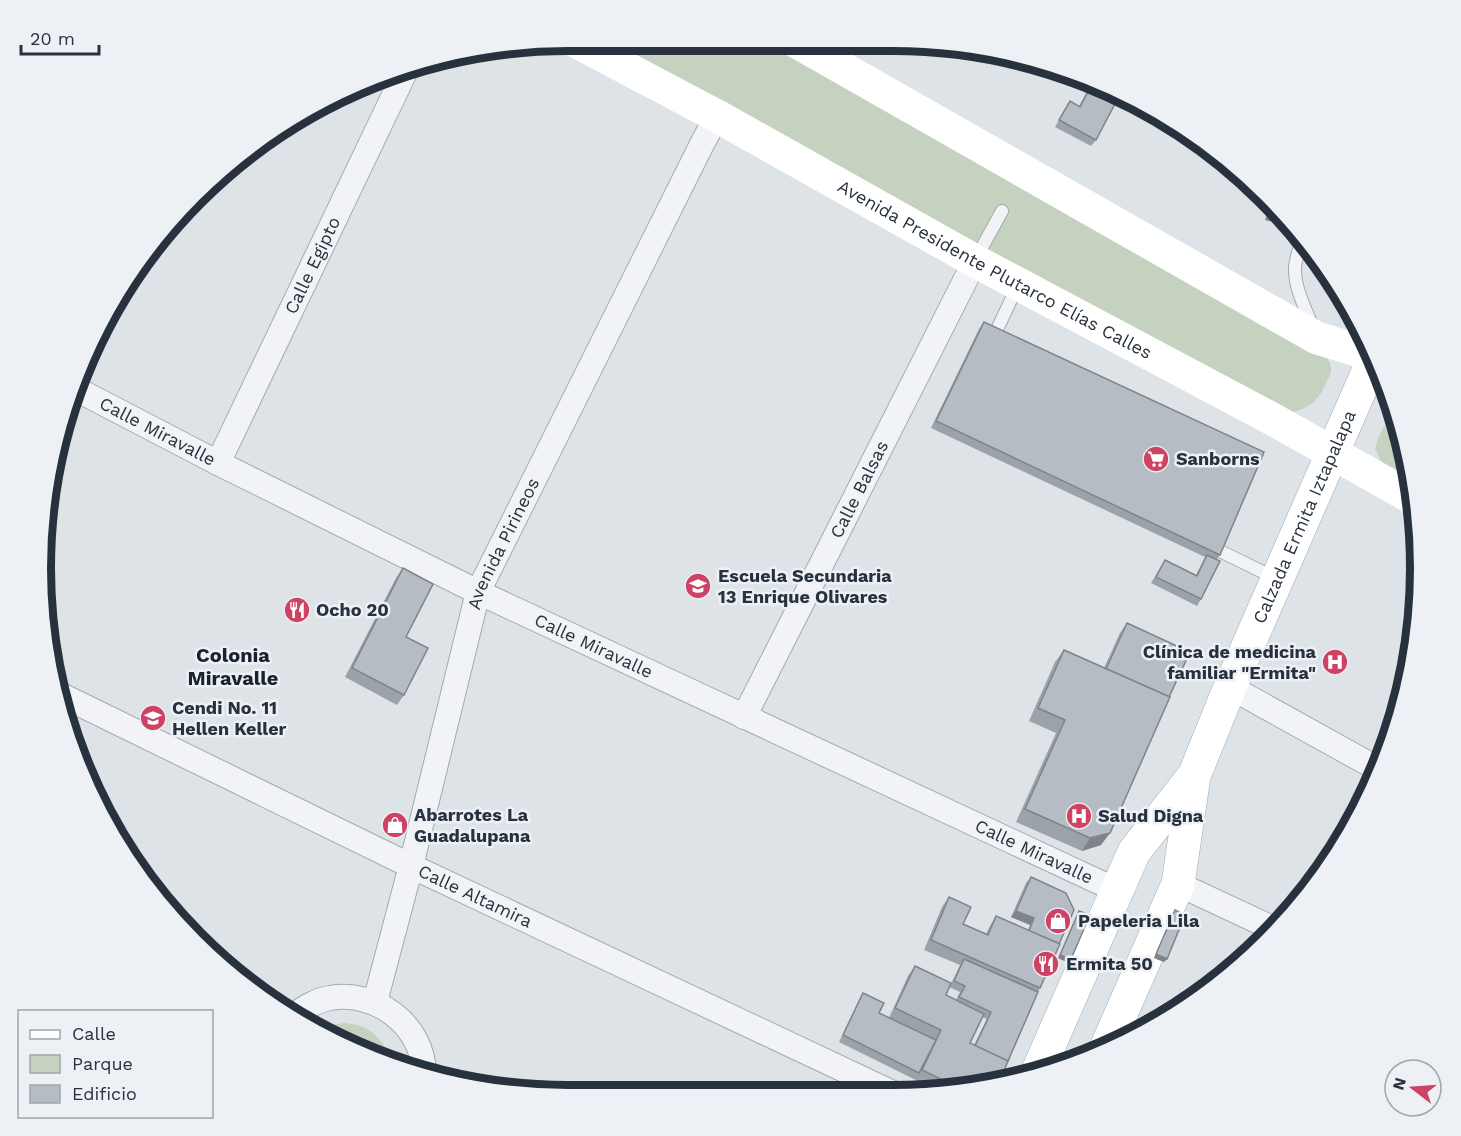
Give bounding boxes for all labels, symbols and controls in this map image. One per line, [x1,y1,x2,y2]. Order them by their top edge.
scale bar [21,18,99,56]
text: 20 m [30,28,75,49]
street label: Avenida Presidente Plutarco Elías Calles [834,175,1156,363]
street label: Calle Egipto [280,213,344,317]
street label: Calle Miravalle [96,392,219,470]
street label: Calzada Ermita Iztapalapa [1248,407,1360,627]
street label: Calle Balsas [825,437,892,542]
supermarket icon: Sanborns [1141,444,1171,474]
place label: Sanborns [1176,448,1260,469]
street label: Avenida Pirineos [463,474,543,612]
place label: Escuela Secundaria 13 Enrique Olivares [718,565,892,607]
school or university icon: Escuela Secundaria 13 Enrique Olivares [683,571,713,601]
restaurant icon: Ocho 20 [282,595,312,625]
place label: Ocho 20 [316,599,389,620]
street label: Calle Miravalle [531,609,656,682]
place label: Clínica de medicina familiar "Ermita" [1143,641,1317,683]
district label: Colonia Miravalle [188,643,278,690]
hospital icon: Clínica de medicina familiar "Ermita" [1320,647,1350,677]
place label: Cendi No. 11 Hellen Keller [172,697,287,739]
school or university icon: Cendi No. 11 Hellen Keller [138,703,168,733]
hospital icon: Salud Digna [1064,801,1094,831]
place label: Abarrotes La Guadalupana [414,804,531,846]
place label: Salud Digna [1098,805,1204,826]
shop icon: Abarrotes La Guadalupana [380,810,410,840]
street label: Calle Miravalle [972,815,1097,888]
street label: Calle Altamira [415,860,536,932]
shop icon: Papeleria Lila [1043,906,1073,936]
place label: Papeleria Lila [1078,910,1200,931]
restaurant icon: Ermita 50 [1031,949,1061,979]
place label: Ermita 50 [1066,953,1153,974]
legend [18,1010,213,1118]
text: Calle [72,1023,116,1044]
text: Parque [72,1053,133,1074]
north arrow [1383,1058,1443,1118]
text: N [1388,1075,1410,1092]
text: Edificio [72,1083,137,1104]

